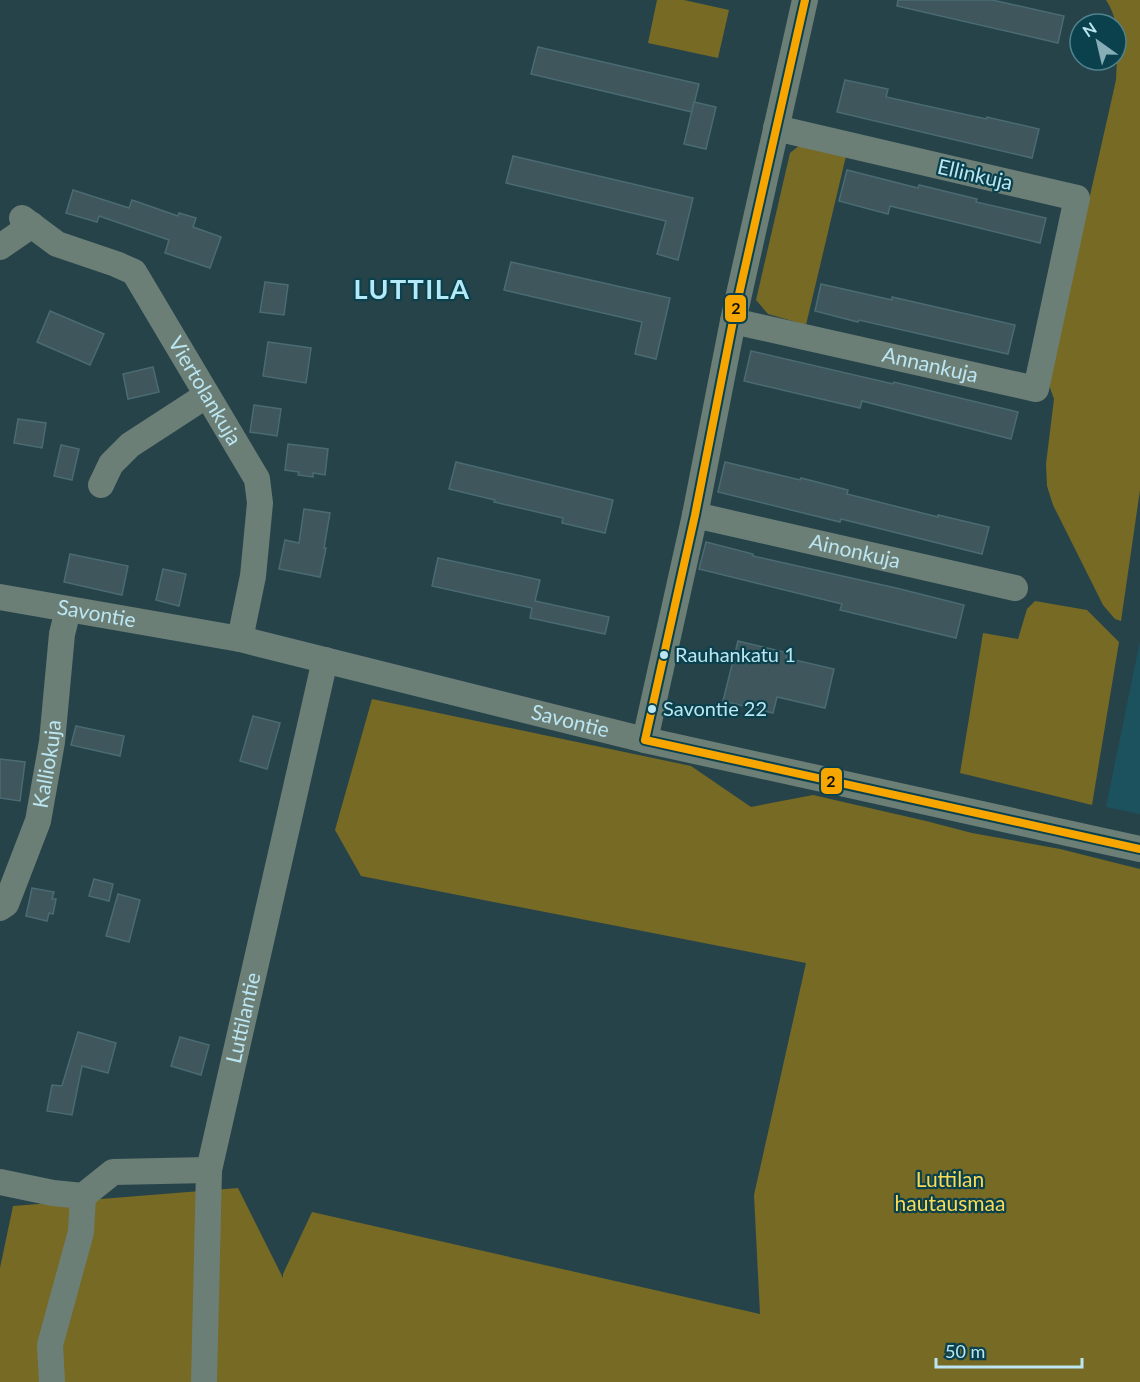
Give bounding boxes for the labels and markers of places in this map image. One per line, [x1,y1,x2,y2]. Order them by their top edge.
place label: Rauhankatu 1 [675,642,796,666]
marker: Rauhankatu 1 [658,649,670,661]
place label: Savontie 22 [663,696,767,720]
marker: Savontie 22 [646,703,658,715]

